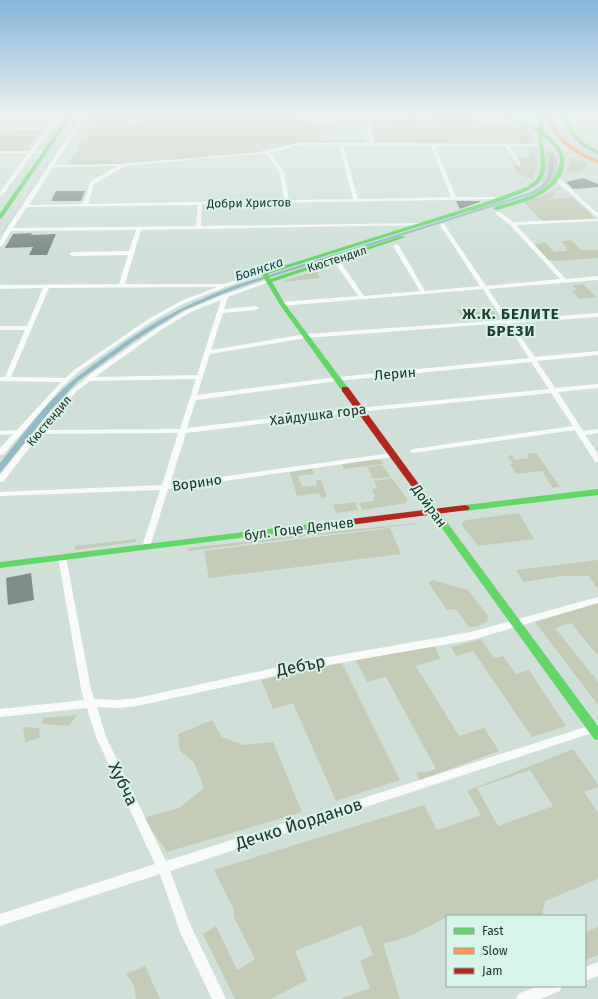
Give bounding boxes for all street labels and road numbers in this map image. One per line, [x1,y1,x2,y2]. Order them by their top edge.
street label: Добри Христов [206,195,291,211]
street label: Кюстендил [305,243,369,275]
street label: Лерин [373,364,417,384]
street label: Кюстендил [24,393,74,449]
street label: Хайдушка гора [269,401,367,429]
street label: Ворино [171,471,223,495]
street label: Дойран [407,480,450,531]
street label: бул. Гоце Делчев [243,514,355,544]
street label: Дебър [274,651,327,681]
street label: Хубча [104,759,142,809]
street label: Дечко Йорданов [232,794,365,855]

